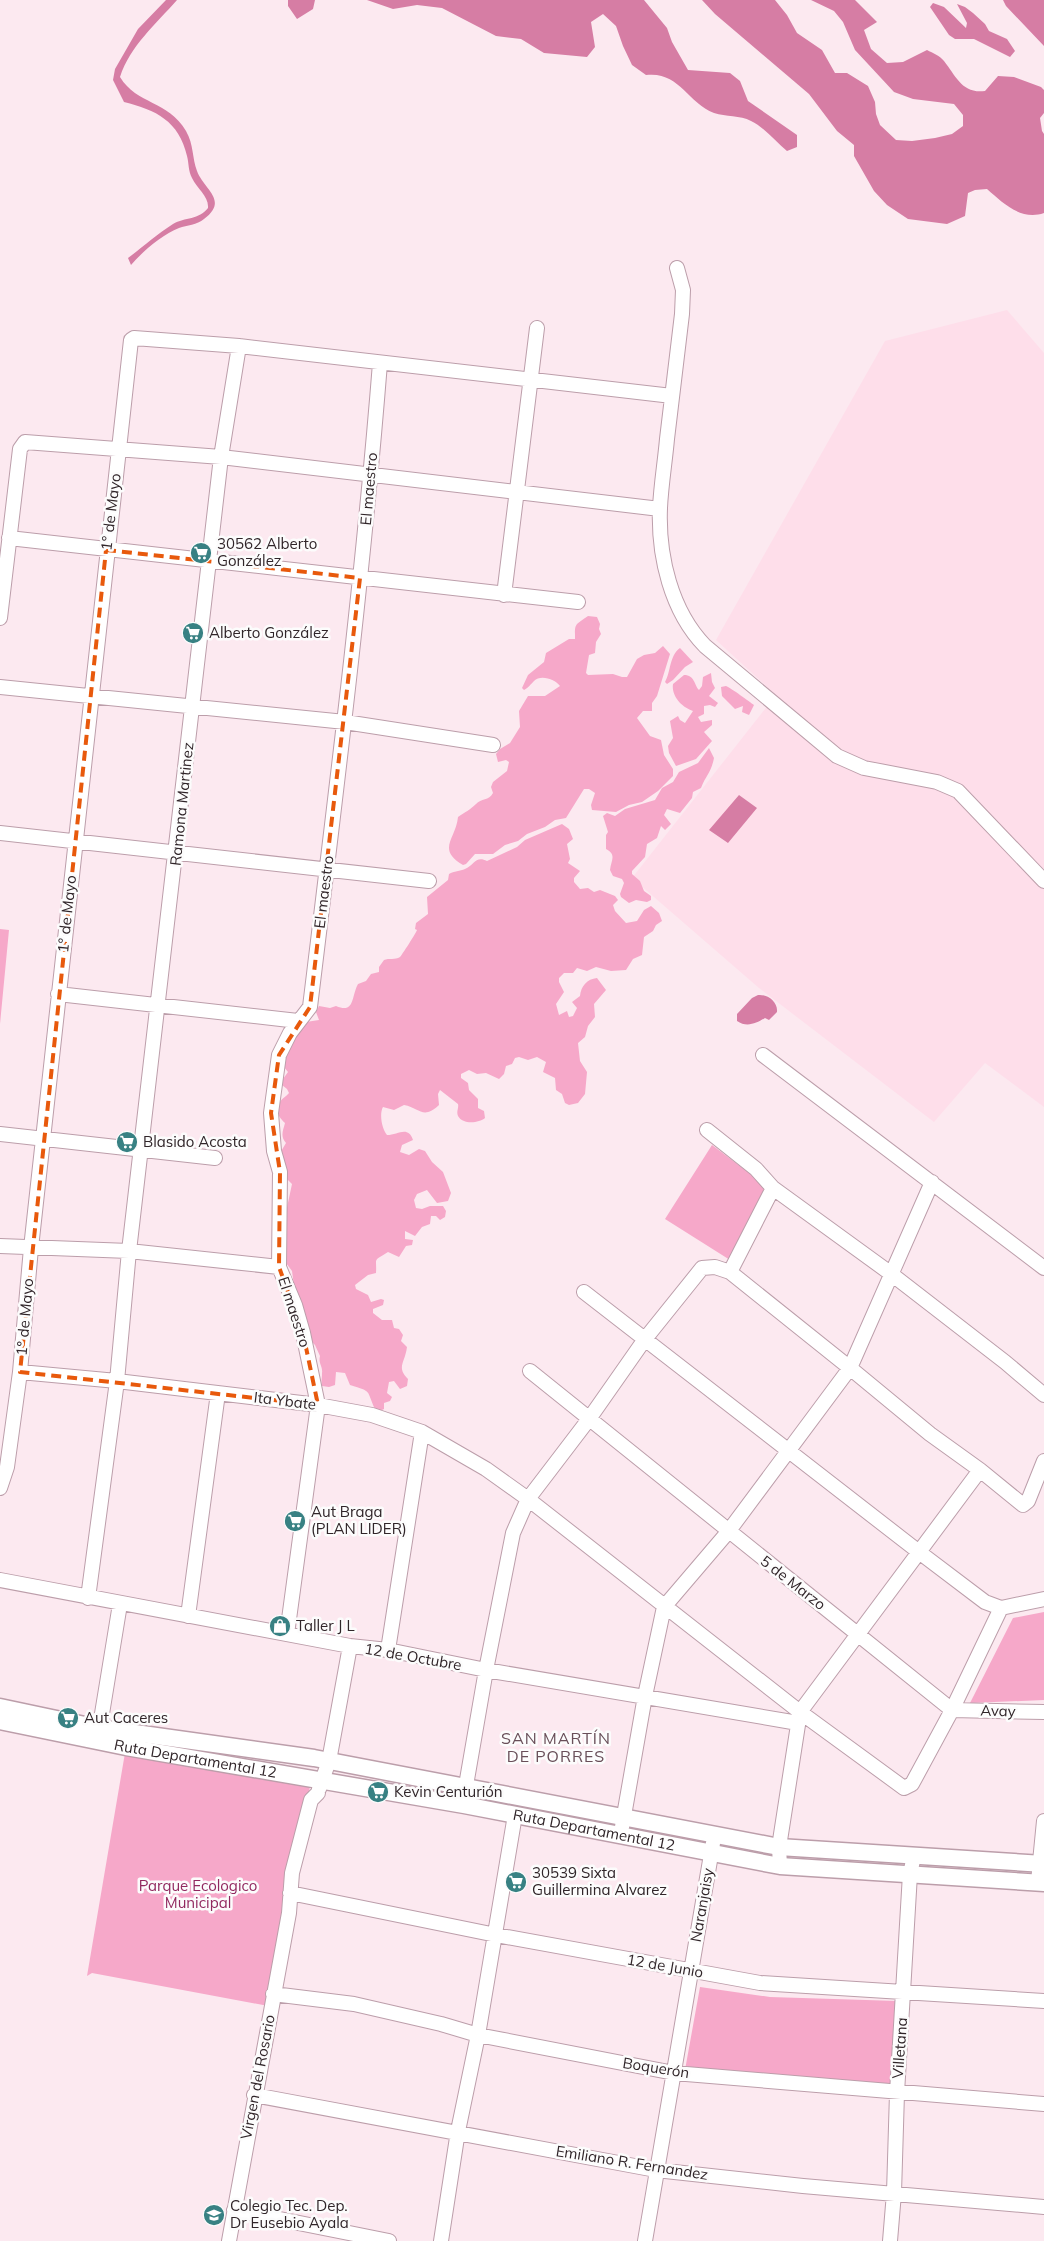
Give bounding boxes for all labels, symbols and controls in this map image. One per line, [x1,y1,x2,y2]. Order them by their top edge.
street label: El maestro [356,452,381,526]
street label: 1° de Mayo [96,472,125,552]
place label: 30562 Alberto González [217,534,317,570]
supermarket icon: 30562 Alberto González [189,541,213,565]
supermarket icon: Alberto González [181,621,205,645]
place label: Alberto González [209,623,329,642]
street label: Ramona Martinez [166,741,197,867]
street label: El maestro [310,854,337,929]
street label: 1° de Mayo [53,874,80,954]
supermarket icon: Blasido Acosta [115,1130,139,1154]
place label: Blasido Acosta [143,1132,247,1151]
street label: El maestro [274,1274,315,1350]
street label: 1° de Mayo [12,1277,37,1357]
street label: Ita Ybate [253,1387,317,1414]
place label: Aut Braga (PLAN LIDER) [311,1502,407,1538]
supermarket icon: Aut Braga (PLAN LIDER) [283,1509,307,1533]
street label: 5 de Marzo [757,1551,830,1614]
shop icon: Taller J L [268,1614,292,1638]
place label: Taller J L [296,1616,355,1635]
street label: 12 de Octubre [363,1639,463,1674]
street label: Avay [980,1700,1016,1721]
supermarket icon: Aut Caceres [56,1706,80,1730]
place label: Aut Caceres [84,1708,168,1727]
district label: SAN MARTÍN DE PORRES [501,1728,611,1766]
street label: Ruta Departamental 12 [112,1735,278,1782]
supermarket icon: Kevin Centurión [366,1780,390,1804]
place label: Kevin Centurión [394,1782,503,1801]
street label: Ruta Departamental 12 [511,1805,677,1855]
place label: 30539 Sixta Guillermina Alvarez [532,1863,667,1899]
street label: Naranjaisy [686,1866,717,1943]
supermarket icon: 30539 Sixta Guillermina Alvarez [504,1870,528,1894]
park label: Parque Ecologico Municipal [139,1876,257,1912]
street label: 12 de Junio [625,1949,705,1982]
street label: Virgen del Rosario [236,2013,279,2141]
street label: Villetana [888,2017,911,2079]
street label: Boquerón [621,2053,691,2082]
street label: Emiliano R. Fernandez [555,2141,710,2184]
place label: Colegio Tec. Dep. Dr Eusebio Ayala [230,2196,349,2232]
school or university icon: Colegio Tec. Dep. Dr Eusebio Ayala [202,2203,226,2227]

